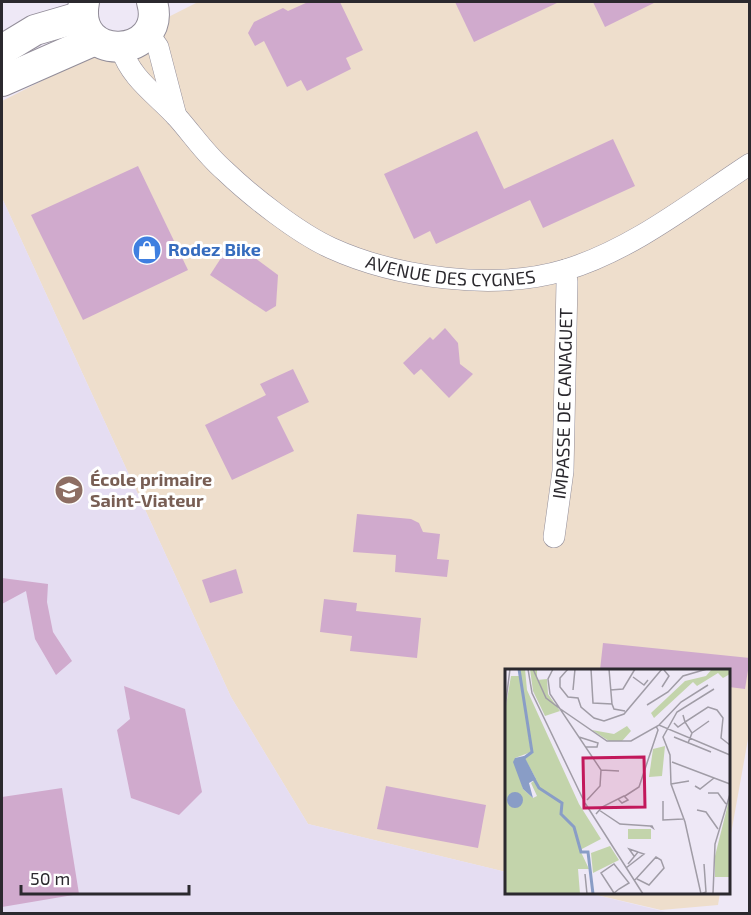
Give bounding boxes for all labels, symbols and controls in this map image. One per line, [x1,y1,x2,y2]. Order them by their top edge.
shop icon: Rodez Bike [131,234,163,266]
place label: Rodez Bike [168,238,261,260]
street label: AVENUE DES CYGNES [363,250,537,290]
street label: IMPASSE DE CANAGUET [547,307,576,500]
place label: École primaire Saint-Viateur [90,468,212,511]
school or university icon: École primaire Saint-Viateur [53,474,85,506]
inset map [505,669,730,894]
scale bar [21,858,189,896]
text: 50 m [30,867,70,889]

